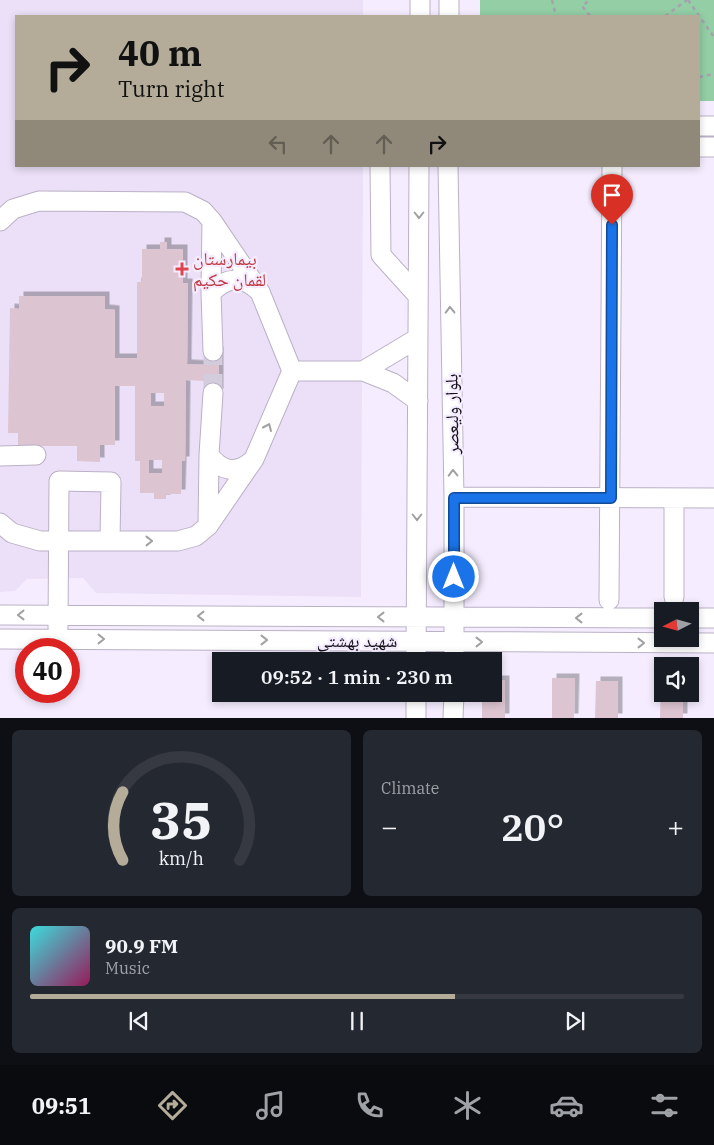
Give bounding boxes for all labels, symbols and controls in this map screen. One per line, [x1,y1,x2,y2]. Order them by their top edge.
text: 40 m [118,30,202,76]
icon: right [35,35,100,100]
text: Turn right [118,74,225,103]
icon: left [264,130,292,158]
icon: ahead [317,130,345,158]
icon: ahead [370,130,398,158]
icon: right [423,130,451,158]
pin [591,174,633,225]
icon: arrive [598,181,626,209]
one-way arrow [414,212,424,219]
place label: بیمارستان لقمان حکیم [193,247,266,292]
marker: بیمارستان لقمان حکیم [175,262,189,276]
one-way arrow [445,306,455,314]
street label: بلوار ولیعصر [439,373,464,456]
one-way arrow [261,423,272,432]
one-way arrow [448,468,458,476]
one-way arrow [412,514,422,522]
one-way arrow [146,536,153,546]
position arrow [427,550,479,602]
north arrow [654,602,699,648]
map controls [654,602,699,702]
one-way arrow [17,610,25,620]
one-way arrow [197,611,205,621]
one-way arrow [377,612,385,622]
one-way arrow [575,613,582,623]
street label: شهید بهشتی [317,629,397,652]
one-way arrow [98,634,105,644]
one-way arrow [260,635,268,645]
one-way arrow [475,637,483,647]
speed limit sign: 40 [15,638,80,703]
one-way arrow [638,638,645,648]
button: sound [654,657,699,702]
text: 09:52 · 1 min · 230 m [261,665,453,689]
text: Climate [381,778,439,798]
text: 35 [150,786,213,853]
text: 20° [501,802,564,851]
text: − [381,808,398,845]
text: + [667,808,684,845]
text: km/h [159,847,204,870]
text: 90.9 FM [105,934,178,958]
text: Music [105,958,150,978]
icon: previous [125,1007,153,1035]
icon: pause [343,1007,371,1035]
icon: next [561,1007,589,1035]
icon: directions [155,1088,190,1123]
icon: music [253,1088,288,1123]
icon: phone [352,1088,387,1123]
icon: climate [450,1088,485,1123]
icon: car [549,1088,584,1123]
icon: filters [647,1088,682,1123]
text: 09:51 [32,1091,91,1120]

